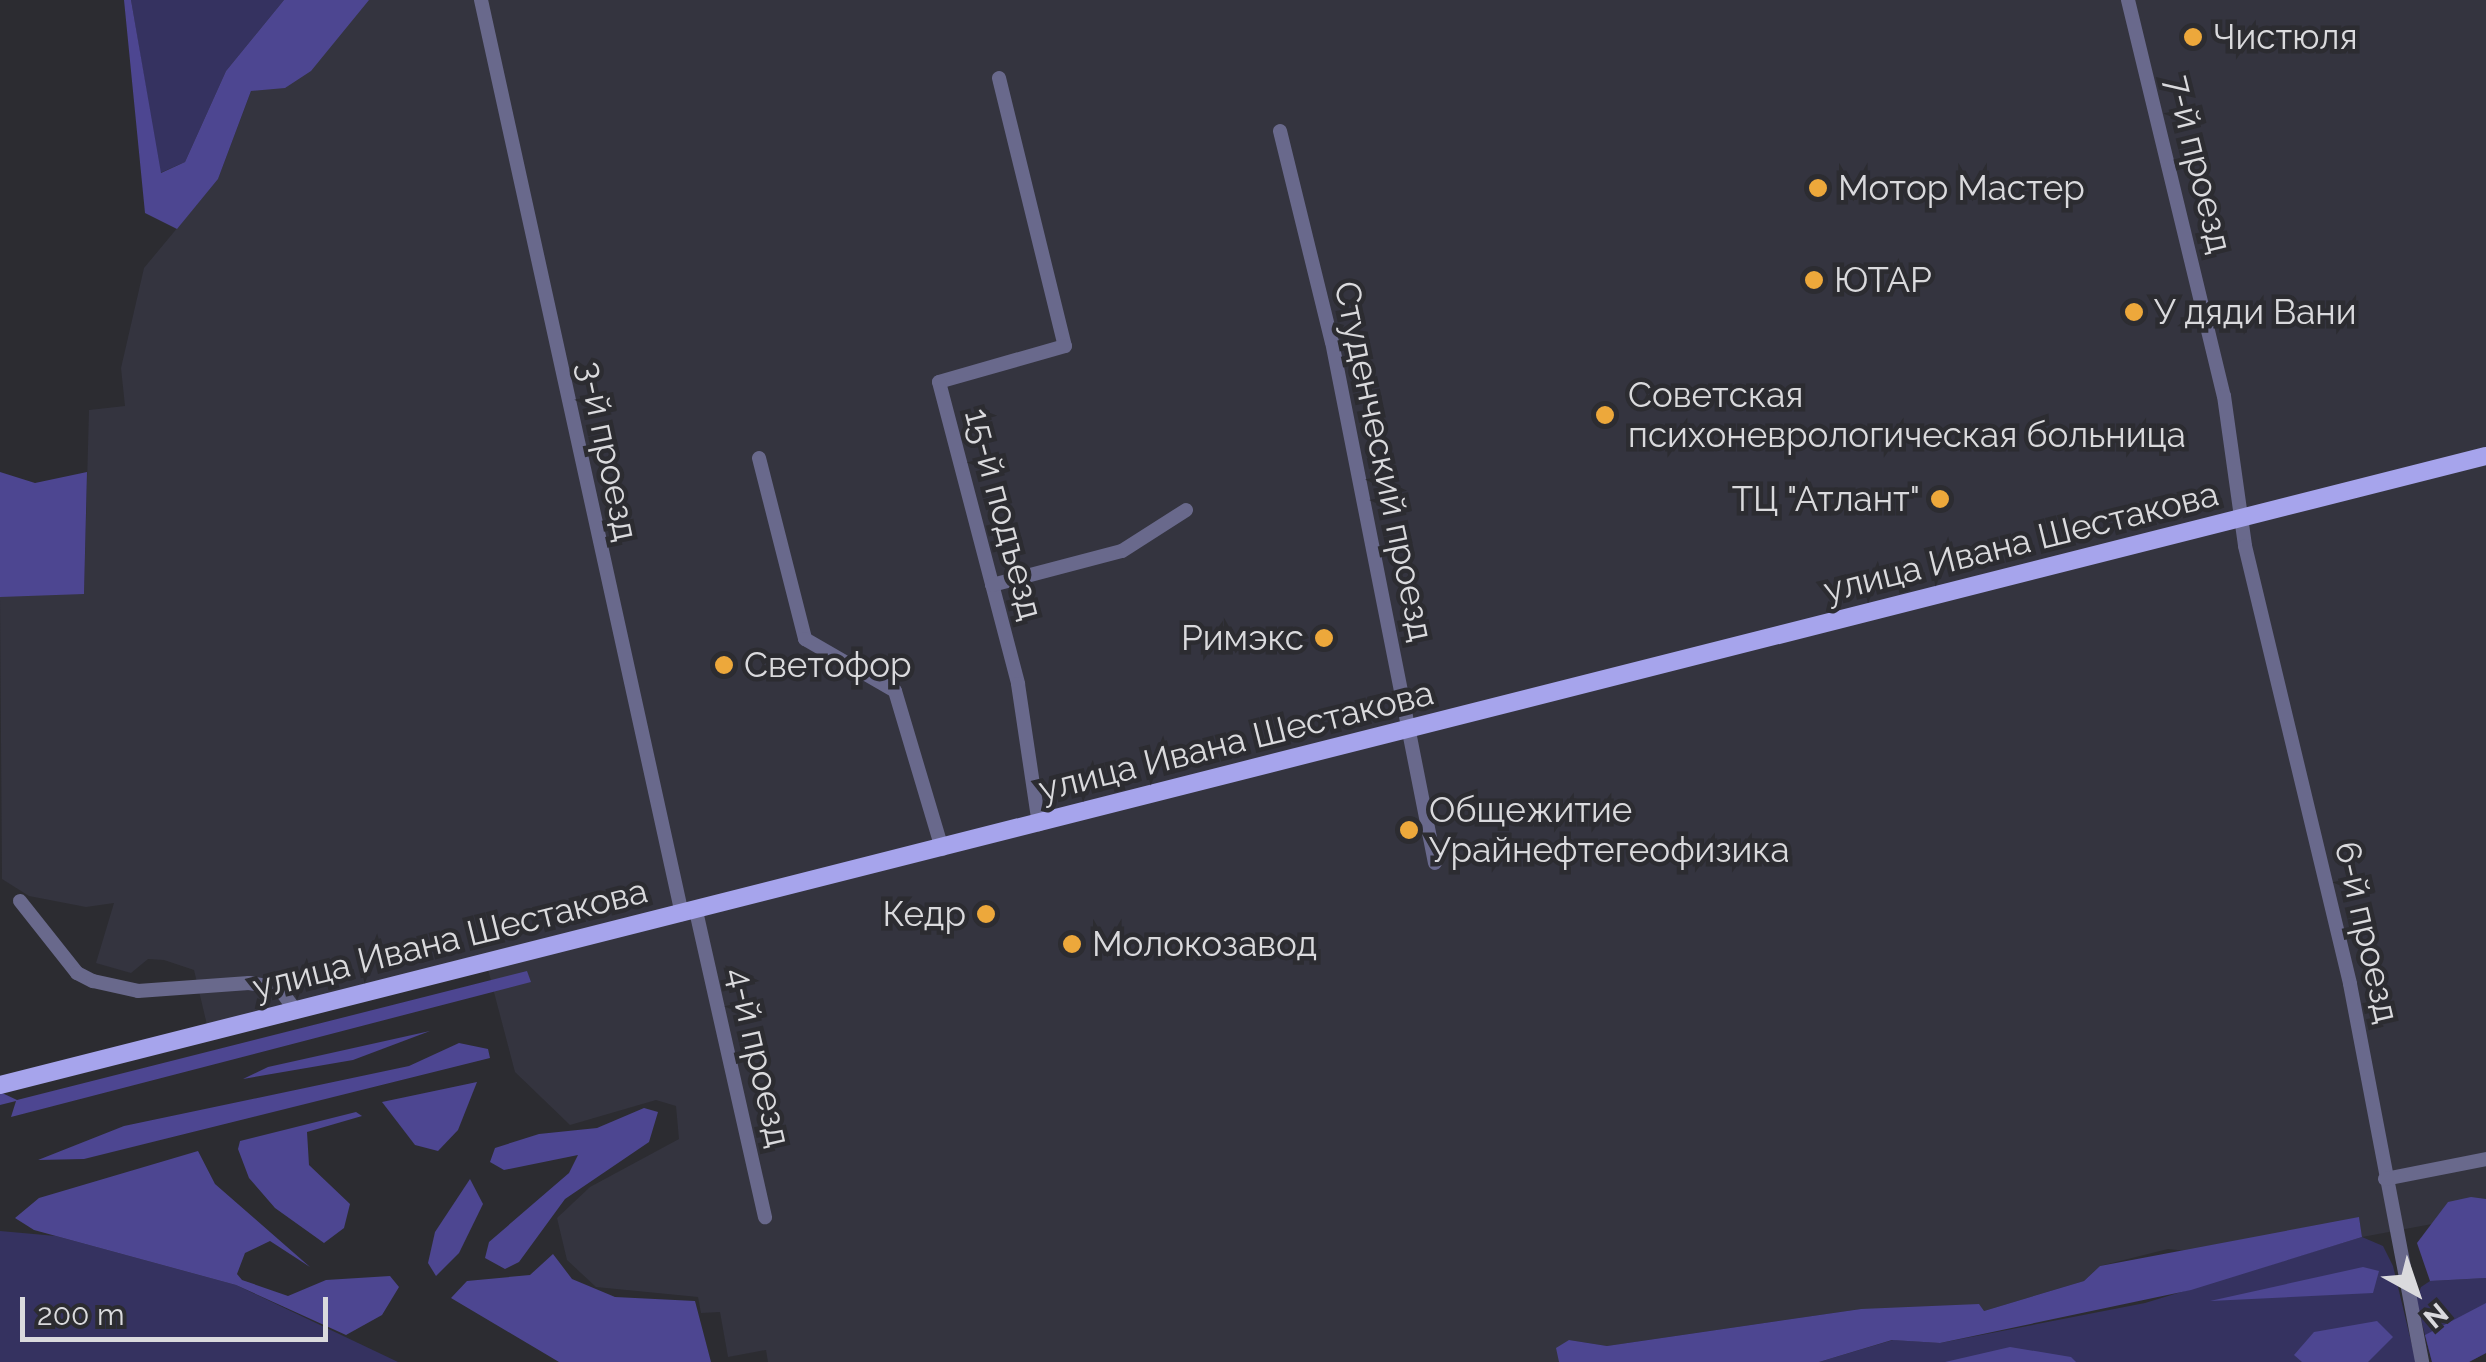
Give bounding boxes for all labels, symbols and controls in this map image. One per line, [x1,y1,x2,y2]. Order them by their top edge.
place label: Чистюля [2213,16,2358,58]
marker: Чистюля [2182,26,2204,48]
street label: 7-й проезд [2157,71,2241,257]
place label: Мотор Мастер [1838,167,2085,209]
marker: Мотор Мастер [1807,177,1829,199]
place label: ЮТАР [1834,259,1932,301]
marker: ЮТАР [1803,269,1825,291]
street label: Студенческий проезд [1325,277,1443,645]
place label: У дяди Вани [2154,291,2357,333]
marker: У дяди Вани [2123,301,2145,323]
street label: 3-й проезд [569,357,647,545]
place label: Советская психоневрологическая больница [1628,374,2186,456]
marker: Советская психоневрологическая больница [1592,402,1618,428]
street label: 15-й подъезд [956,404,1052,624]
street label: улица Ивана Шестакова [1819,473,2223,611]
place label: ТЦ "Атлант" [1731,478,1920,520]
marker: ТЦ "Атлант" [1929,488,1951,510]
place label: Римэкс [1181,617,1304,659]
marker: Римэкс [1313,627,1335,649]
place label: Светофор [744,644,912,686]
marker: Светофор [713,654,735,676]
street label: улица Ивана Шестакова [1034,672,1438,810]
place label: Общежитие Урайнефтегеофизика [1429,789,1789,871]
marker: Общежитие Урайнефтегеофизика [1398,819,1420,841]
street label: 6-й проезд [2326,837,2408,1027]
street label: улица Ивана Шестакова [248,870,652,1008]
place label: Кедр [882,893,966,935]
marker: Кедр [975,903,997,925]
place label: Молокозавод [1092,923,1317,965]
marker: Молокозавод [1061,933,1083,955]
street label: 4-й проезд [718,963,800,1151]
north arrow [2366,1242,2466,1342]
scale bar [25,1277,332,1339]
text: N [2417,1296,2454,1335]
text: 200 m [37,1297,125,1332]

